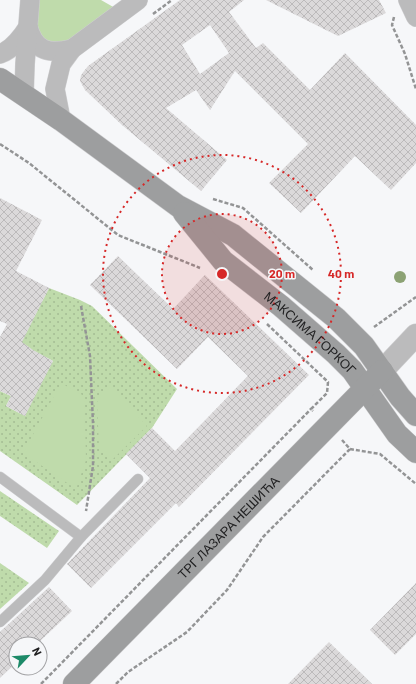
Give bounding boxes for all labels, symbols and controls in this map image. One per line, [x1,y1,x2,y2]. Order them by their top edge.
text: 20 m [269,266,295,280]
text: 40 m [328,266,354,280]
centre of rings [215,267,229,281]
street label: МАКСИМА ГОРКОГ [261,288,360,378]
street label: ТРГ ЛАЗАРА НЕШИЋА [174,472,283,582]
north arrow [8,636,48,676]
text: N [30,645,45,658]

